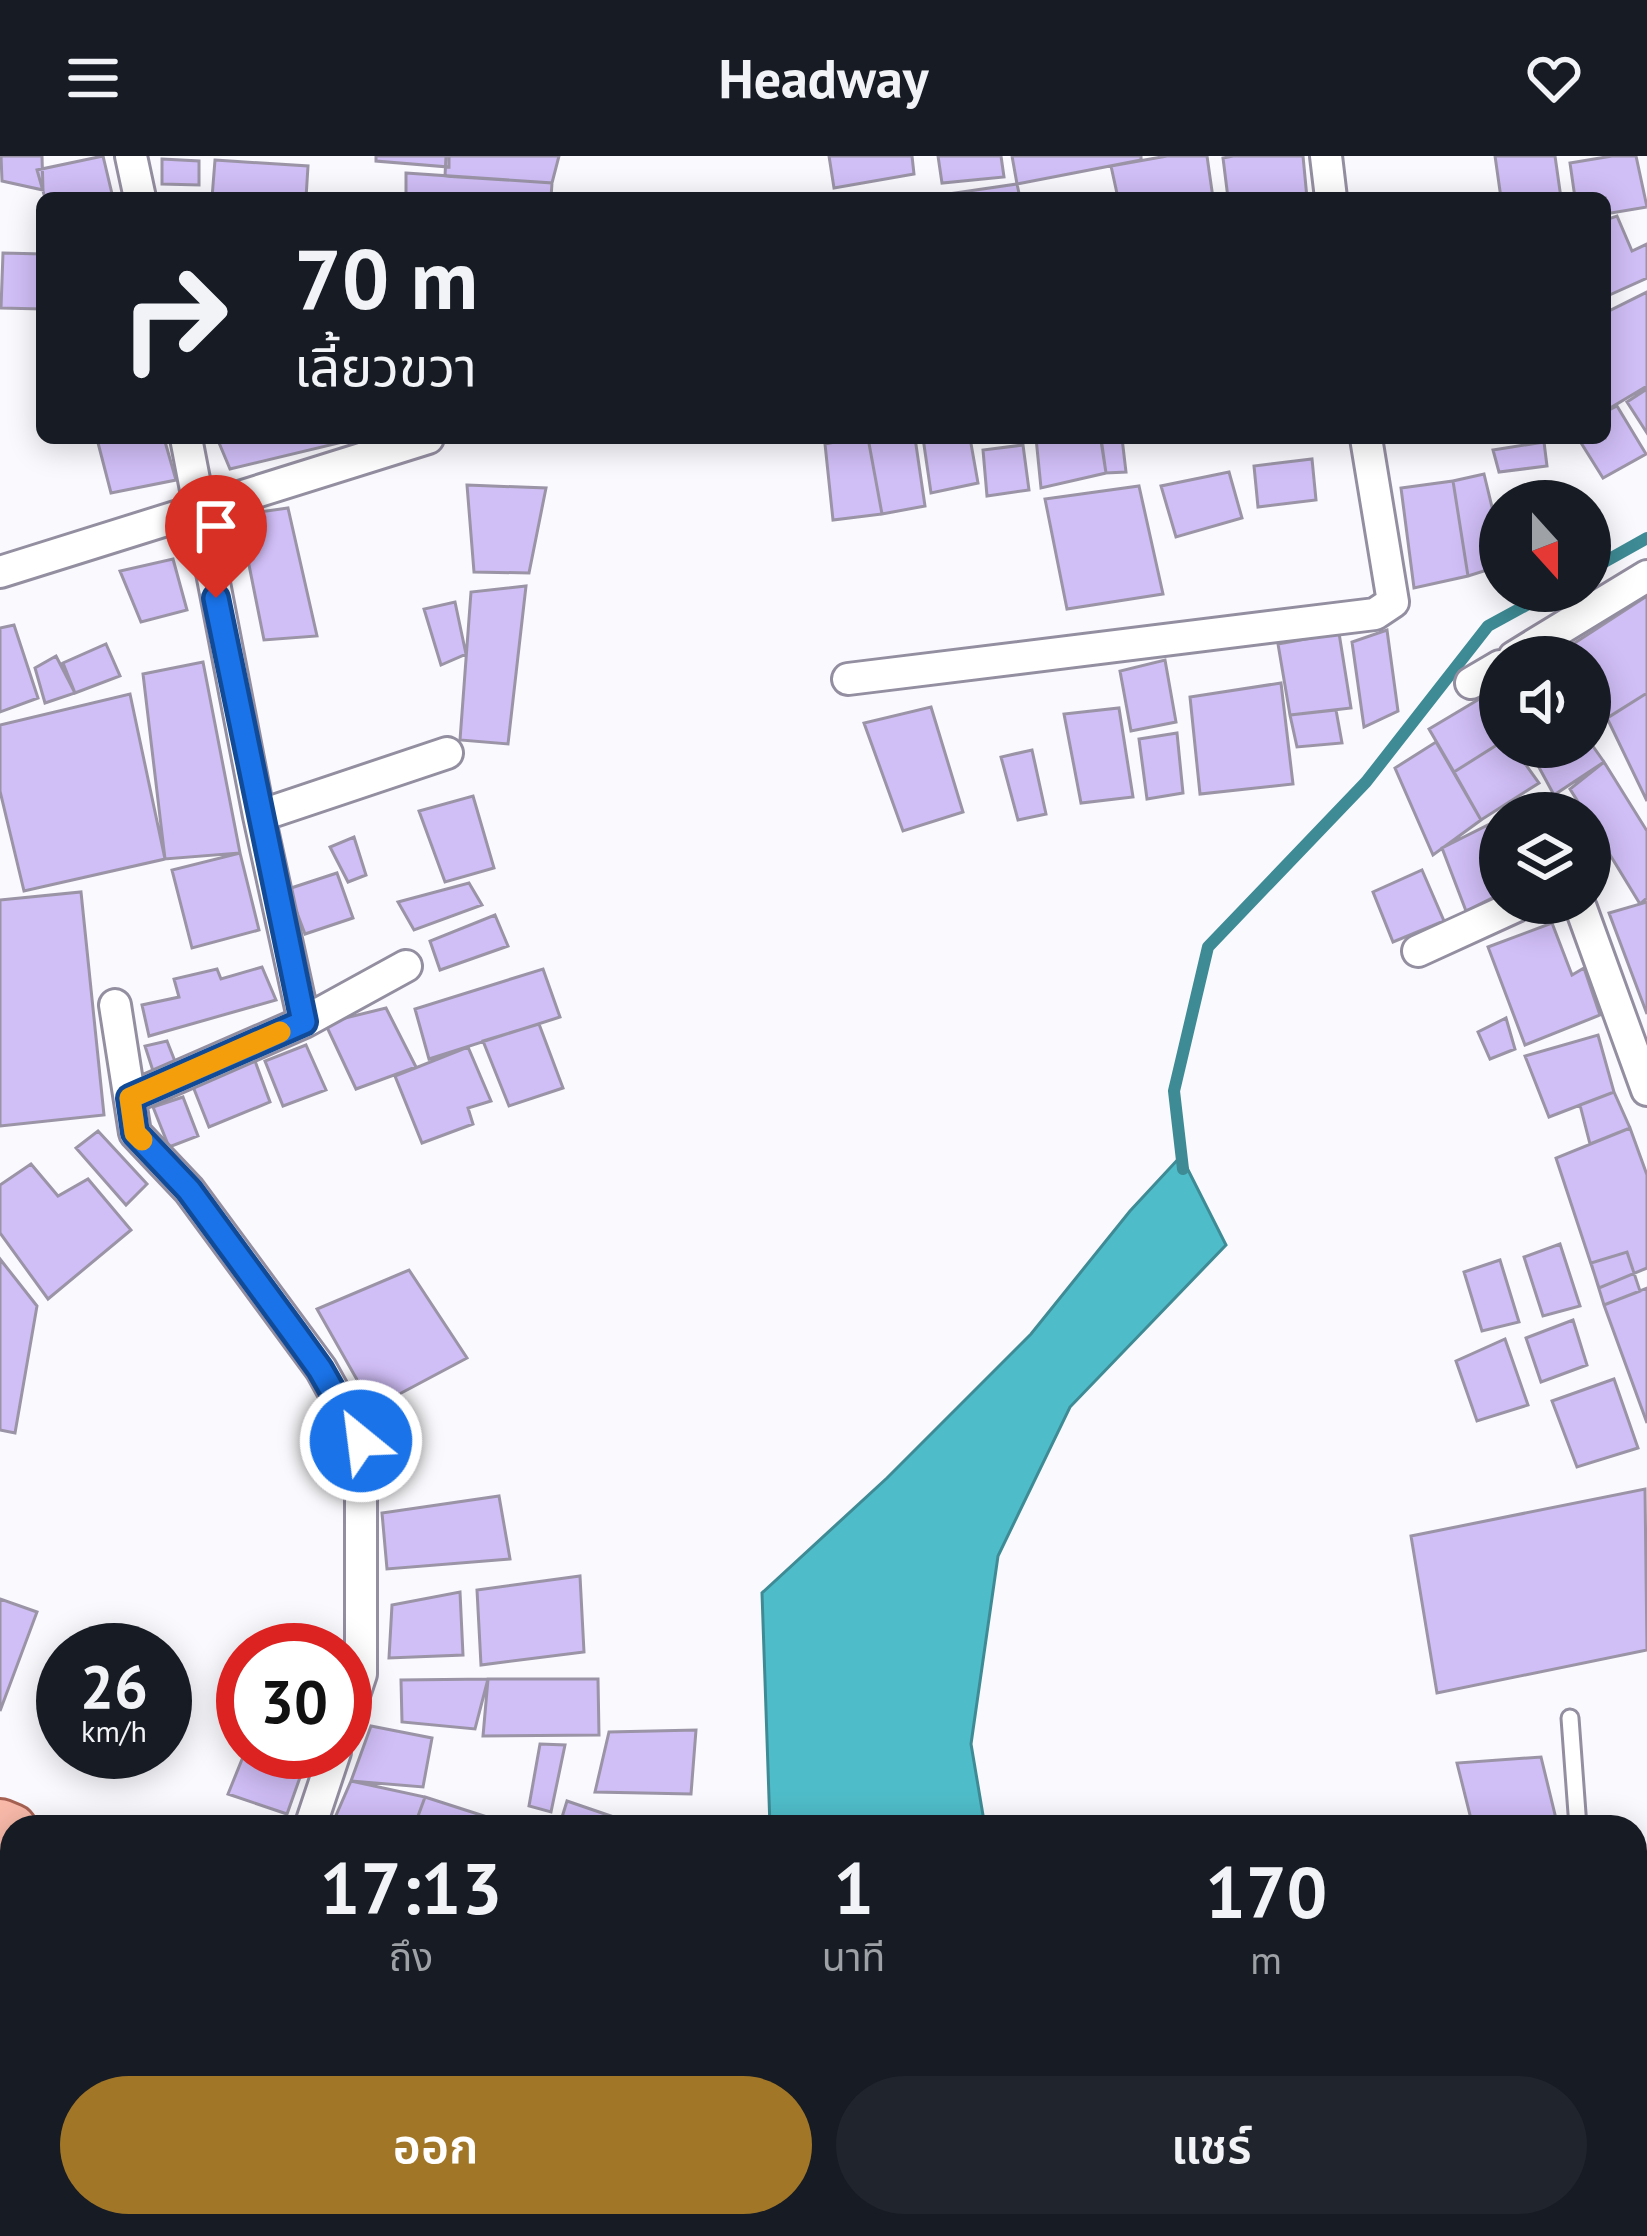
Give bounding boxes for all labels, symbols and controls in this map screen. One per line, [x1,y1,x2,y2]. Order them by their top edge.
text: Headway [718,43,929,113]
icon: menu [60,45,126,111]
icon: heart [1521,45,1587,111]
text: 70 m [294,223,478,332]
icon: right [96,240,252,396]
text: เลี้ยวขวา [294,331,477,401]
pin [165,475,267,598]
north arrow [1479,480,1611,612]
map controls [1479,480,1611,924]
icon: arrive [183,493,249,559]
button: sound [1479,636,1611,768]
button: layers [1479,792,1611,924]
position arrow [298,1378,424,1504]
speed limit sign: 30 [216,1623,372,1779]
text: 26 [80,1647,148,1725]
text: km/h [81,1711,147,1750]
text: 17:13 [320,1841,502,1934]
text: 1 [833,1841,874,1934]
text: 170 [1205,1845,1327,1938]
text: ถึง [389,1931,433,1982]
text: นาที [822,1931,885,1982]
text: m [1250,1934,1282,1985]
button: ออก [60,2076,812,2214]
button: แชร์ [836,2076,1587,2214]

